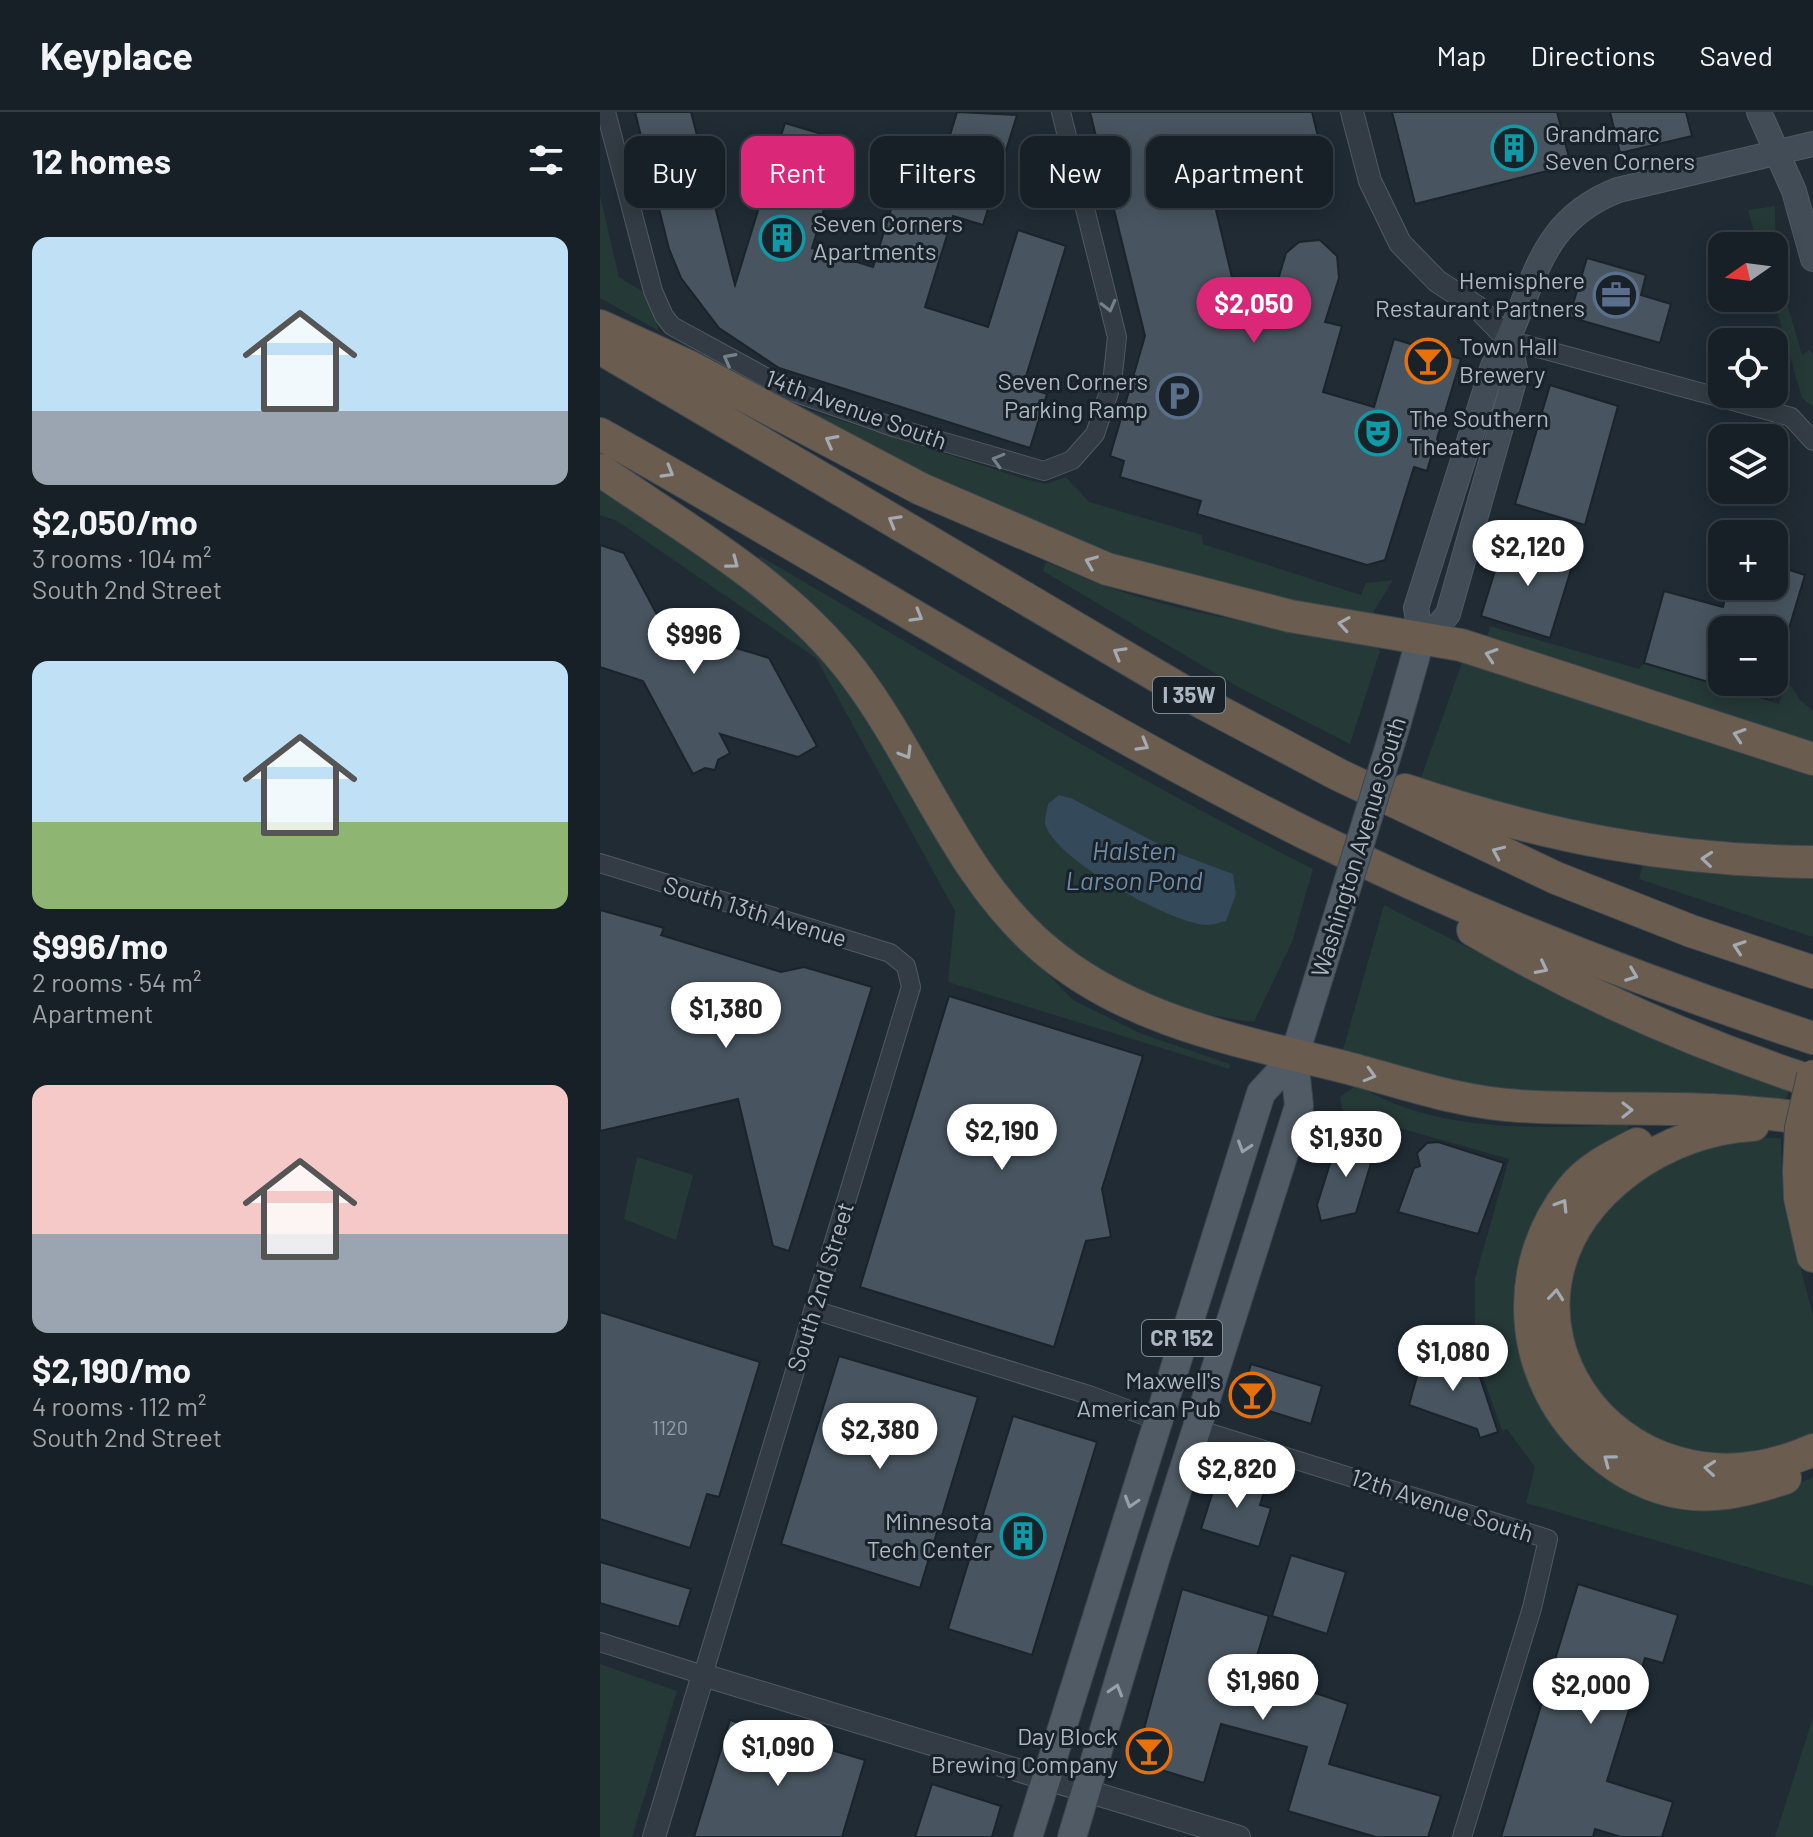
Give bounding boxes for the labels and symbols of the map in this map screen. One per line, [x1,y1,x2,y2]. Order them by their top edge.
place label: Grandmarc Seven Corners [1545,118,1695,175]
building icon: Grandmarc Seven Corners [1490,124,1538,172]
place label: Seven Corners Apartments [813,208,963,265]
building icon: Seven Corners Apartments [758,214,806,262]
north arrow [1708,232,1788,312]
place label: Hemisphere Restaurant Partners [1375,265,1585,322]
office icon: Hemisphere Restaurant Partners [1592,271,1640,319]
pin: $2,050 [1189,277,1319,345]
one-way arrow [1100,299,1117,313]
place label: Town Hall Brewery [1459,331,1558,388]
bar icon: Town Hall Brewery [1404,337,1452,385]
one-way arrow [723,353,737,368]
street label: 14th Avenue South [762,362,951,455]
place label: Seven Corners Parking Ramp [998,366,1148,423]
parking icon: Seven Corners Parking Ramp [1155,372,1203,420]
place label: The Southern Theater [1409,403,1549,460]
theatre icon: The Southern Theater [1354,409,1402,457]
one-way arrow [824,435,839,450]
one-way arrow [991,453,1005,469]
one-way arrow [659,462,674,478]
one-way arrow [888,516,903,531]
pin: $2,120 [1463,520,1593,588]
one-way arrow [724,553,739,567]
one-way arrow [1085,556,1099,572]
one-way arrow [909,606,923,622]
pin: $996 [647,608,741,676]
one-way arrow [1337,616,1350,633]
one-way arrow [1113,647,1128,663]
one-way arrow [1485,648,1499,664]
road number: I 35W [1153,677,1225,713]
street label: Washington Avenue South [1304,713,1411,980]
one-way arrow [1732,728,1746,744]
one-way arrow [1134,735,1149,751]
one-way arrow [896,744,912,759]
water label: Halsten Larson Pond [1065,834,1203,895]
one-way arrow [1491,845,1506,861]
one-way arrow [1700,851,1713,868]
street label: South 13th Avenue [660,869,850,952]
one-way arrow [1733,941,1747,957]
one-way arrow [1533,959,1548,974]
one-way arrow [1624,965,1638,982]
pin: $1,380 [661,982,791,1050]
one-way arrow [1363,1065,1377,1082]
one-way arrow [1621,1101,1634,1118]
pin: $2,190 [937,1104,1067,1172]
pin: $1,930 [1281,1111,1411,1179]
one-way arrow [1237,1140,1253,1154]
street label: South 2nd Street [780,1198,859,1375]
one-way arrow [1552,1199,1567,1214]
one-way arrow [1548,1288,1565,1301]
road number: CR 152 [1142,1320,1222,1356]
pin: $1,080 [1388,1325,1518,1393]
place label: Maxwell's American Pub [1076,1365,1221,1422]
bar icon: Maxwell's American Pub [1228,1371,1276,1419]
pin: $2,380 [815,1403,945,1471]
house number: 1120 [652,1415,688,1439]
pin: $2,820 [1172,1442,1302,1510]
one-way arrow [1603,1455,1617,1469]
one-way arrow [1703,1460,1716,1477]
street label: 12th Avenue South [1347,1461,1538,1548]
one-way arrow [1124,1494,1140,1508]
place label: Minnesota Tech Center [867,1506,992,1563]
building icon: Minnesota Tech Center [999,1512,1047,1560]
pin: $1,960 [1198,1654,1328,1722]
pin: $2,000 [1526,1658,1656,1726]
one-way arrow [1107,1684,1123,1697]
pin: $1,090 [713,1720,843,1788]
place label: Day Block Brewing Company [931,1721,1118,1778]
bar icon: Day Block Brewing Company [1125,1727,1173,1775]

